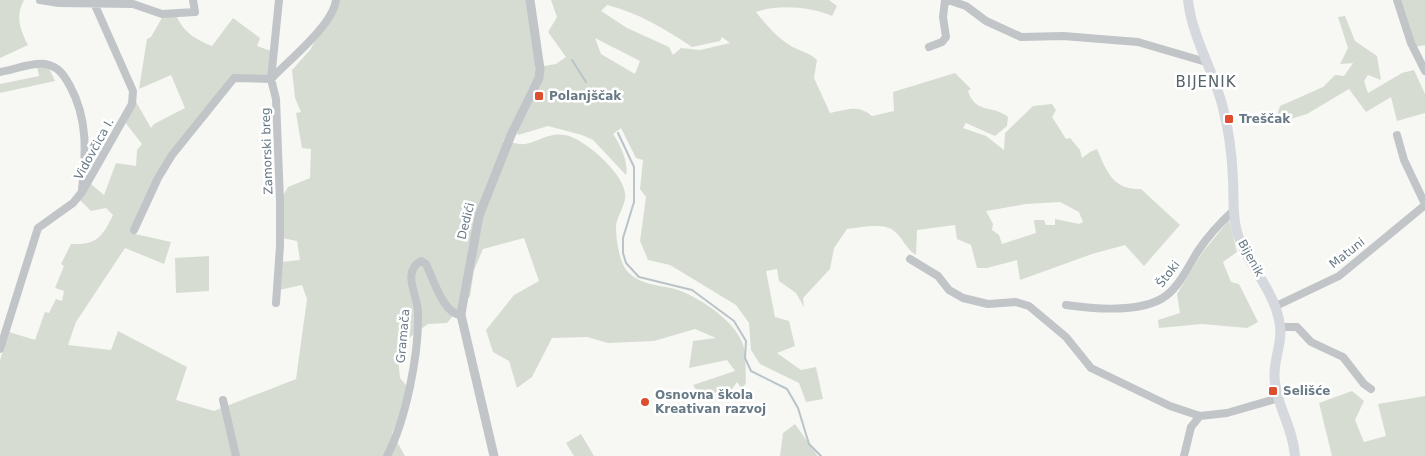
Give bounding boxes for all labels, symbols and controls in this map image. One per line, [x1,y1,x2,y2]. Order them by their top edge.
district label: BIJENIK [1175,73,1237,91]
place label: Polanjščak [549,89,622,103]
marker: Polanjščak [533,90,545,102]
street label: Zamorski breg [258,107,276,195]
place label: Treščak [1239,112,1291,126]
marker: Treščak [1223,113,1235,125]
street label: Vidovčica I. [71,116,117,182]
street label: Dedići [455,201,477,241]
street label: Matuni [1327,235,1367,271]
street label: Bijenik [1235,237,1267,279]
street label: Štoki [1152,257,1183,290]
street label: Gramača [394,308,412,364]
place label: Selišće [1283,384,1330,398]
marker: Selišće [1267,385,1279,397]
place label: Osnovna škola Kreativan razvoj [655,388,766,416]
marker: Osnovna škola Kreativan razvoj [639,396,651,408]

